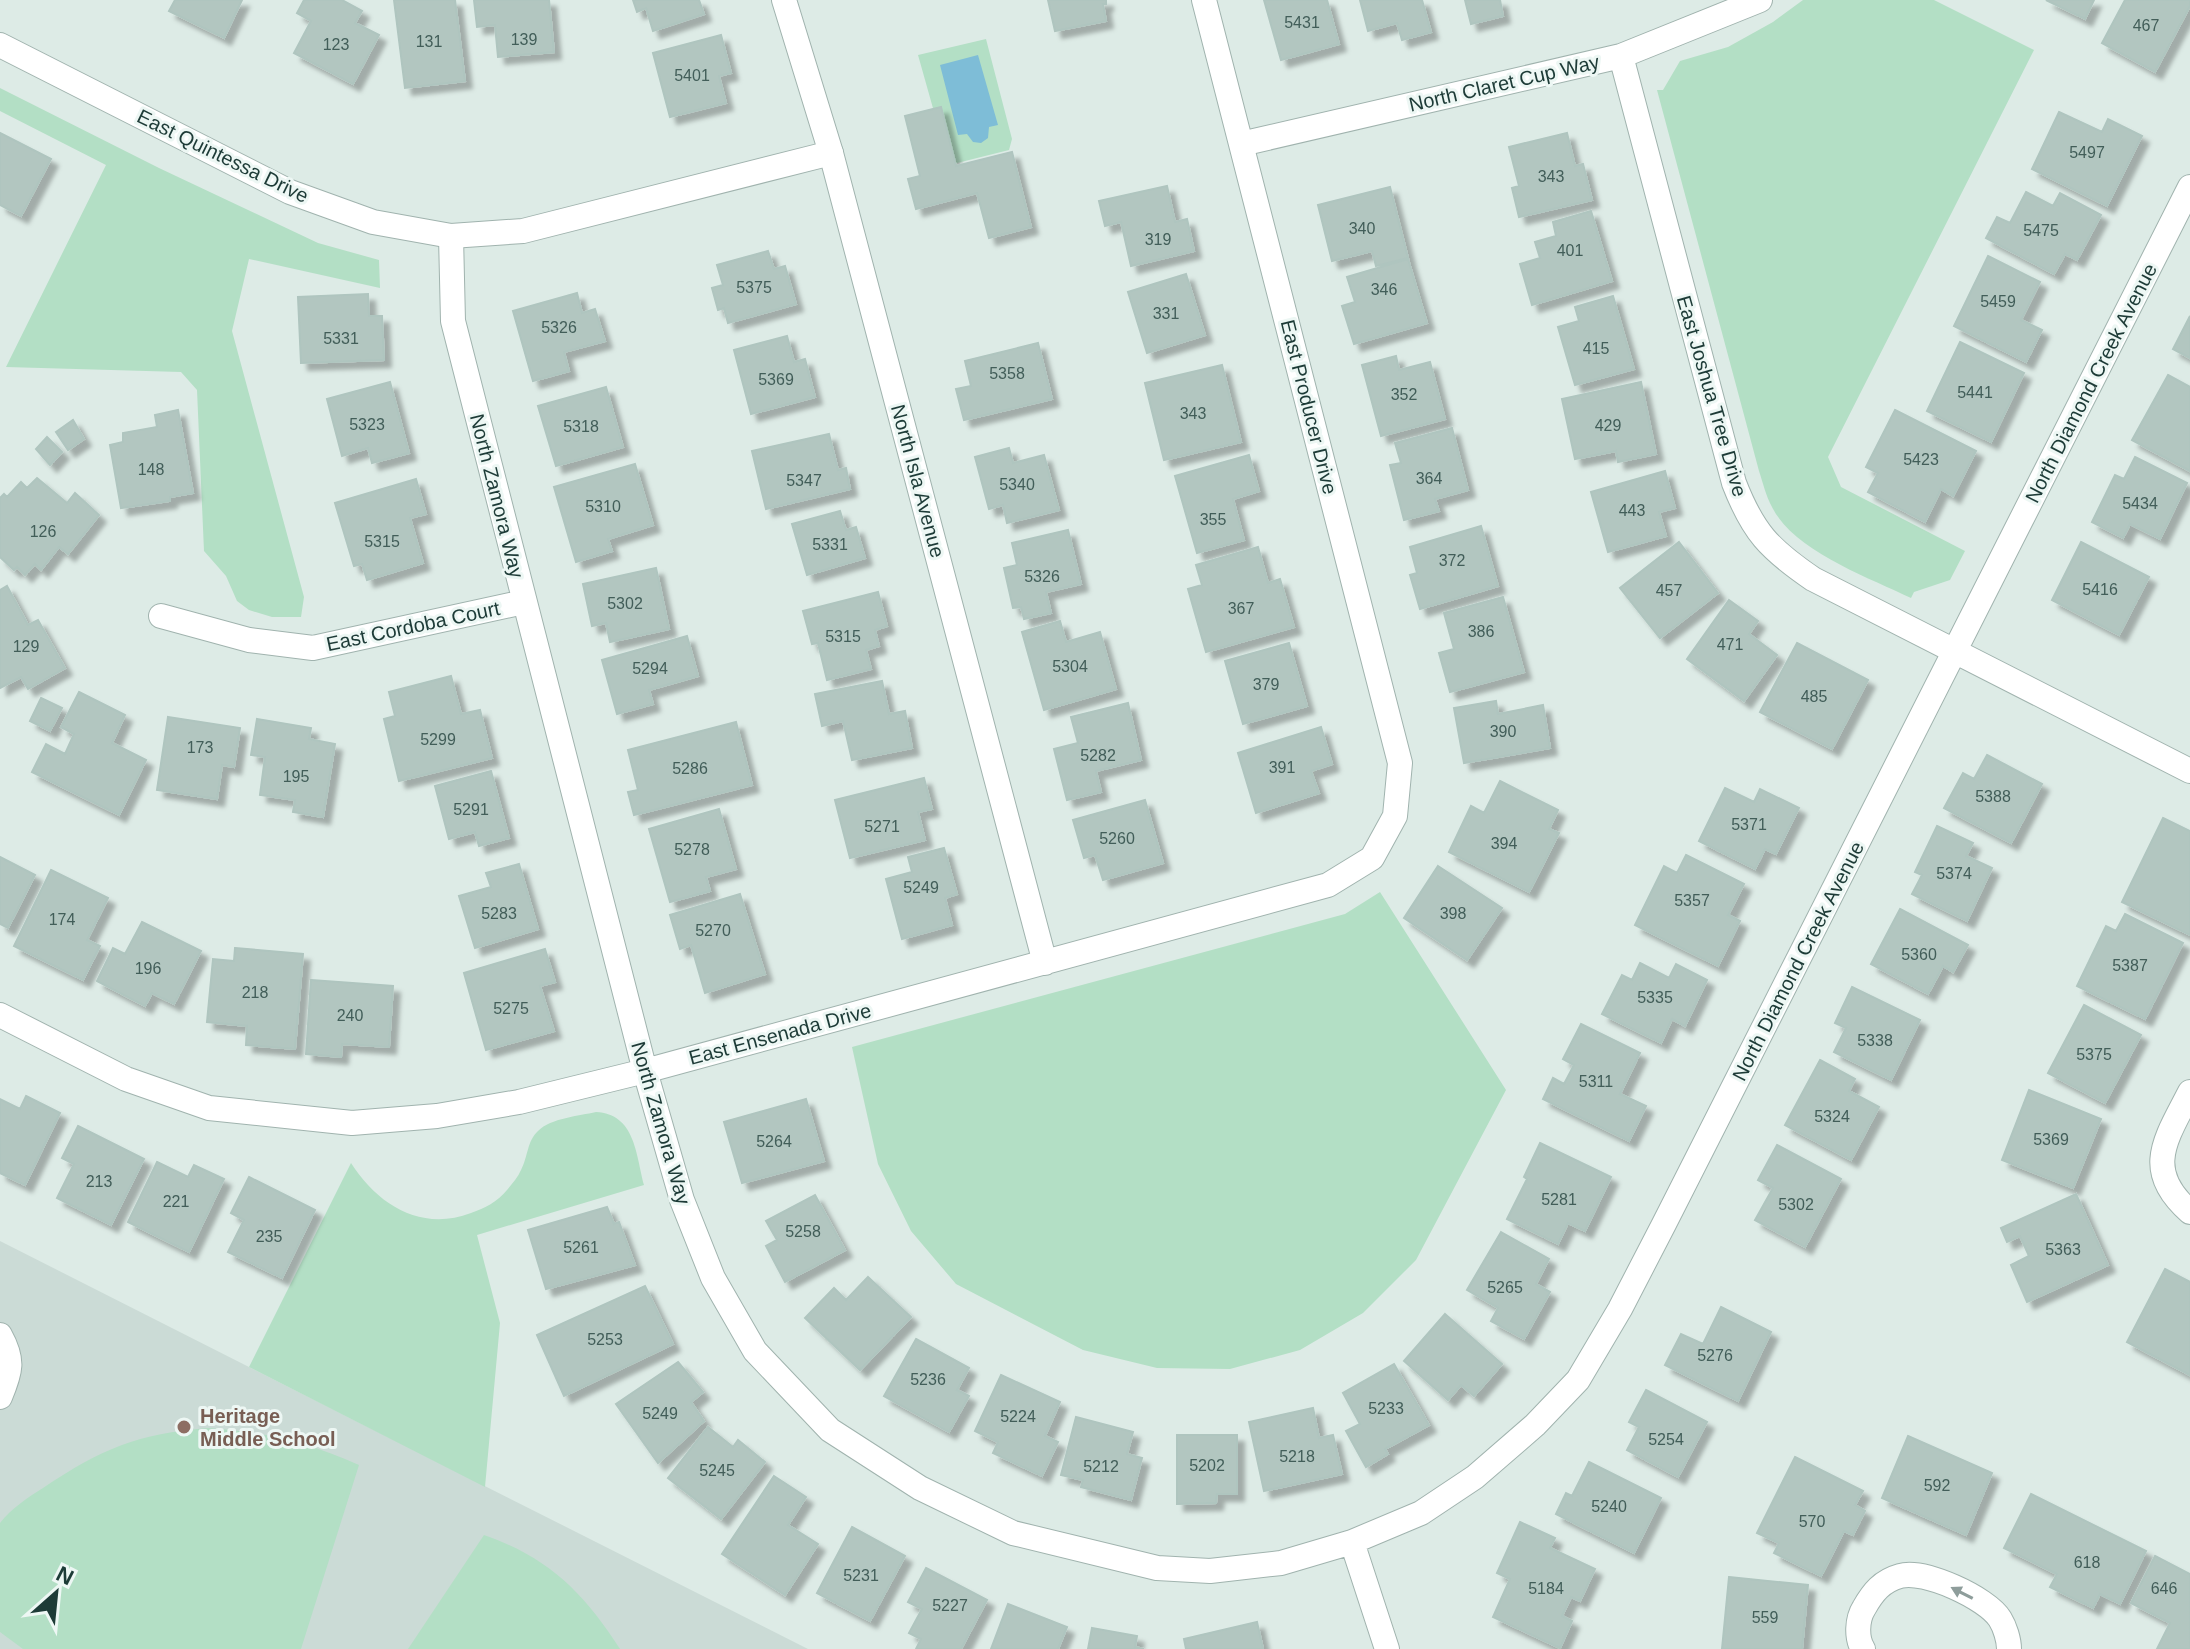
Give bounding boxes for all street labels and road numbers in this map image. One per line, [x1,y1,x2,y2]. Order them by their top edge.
street label: North Claret Cup Way [1407,50,1601,116]
street label: East Quintessa Drive [134,105,312,207]
street label: North Diamond Creek Avenue [2021,260,2161,506]
street label: East Joshua Tree Drive [1673,293,1751,499]
street label: East Producer Drive [1277,318,1341,496]
street label: North Isla Avenue [887,402,949,560]
street label: North Zamora Way [466,412,528,580]
street label: East Cordoba Court [324,597,502,655]
street label: North Diamond Creek Avenue [1728,838,1868,1084]
street label: East Ensenada Drive [686,999,874,1069]
street label: North Zamora Way [627,1039,695,1207]

